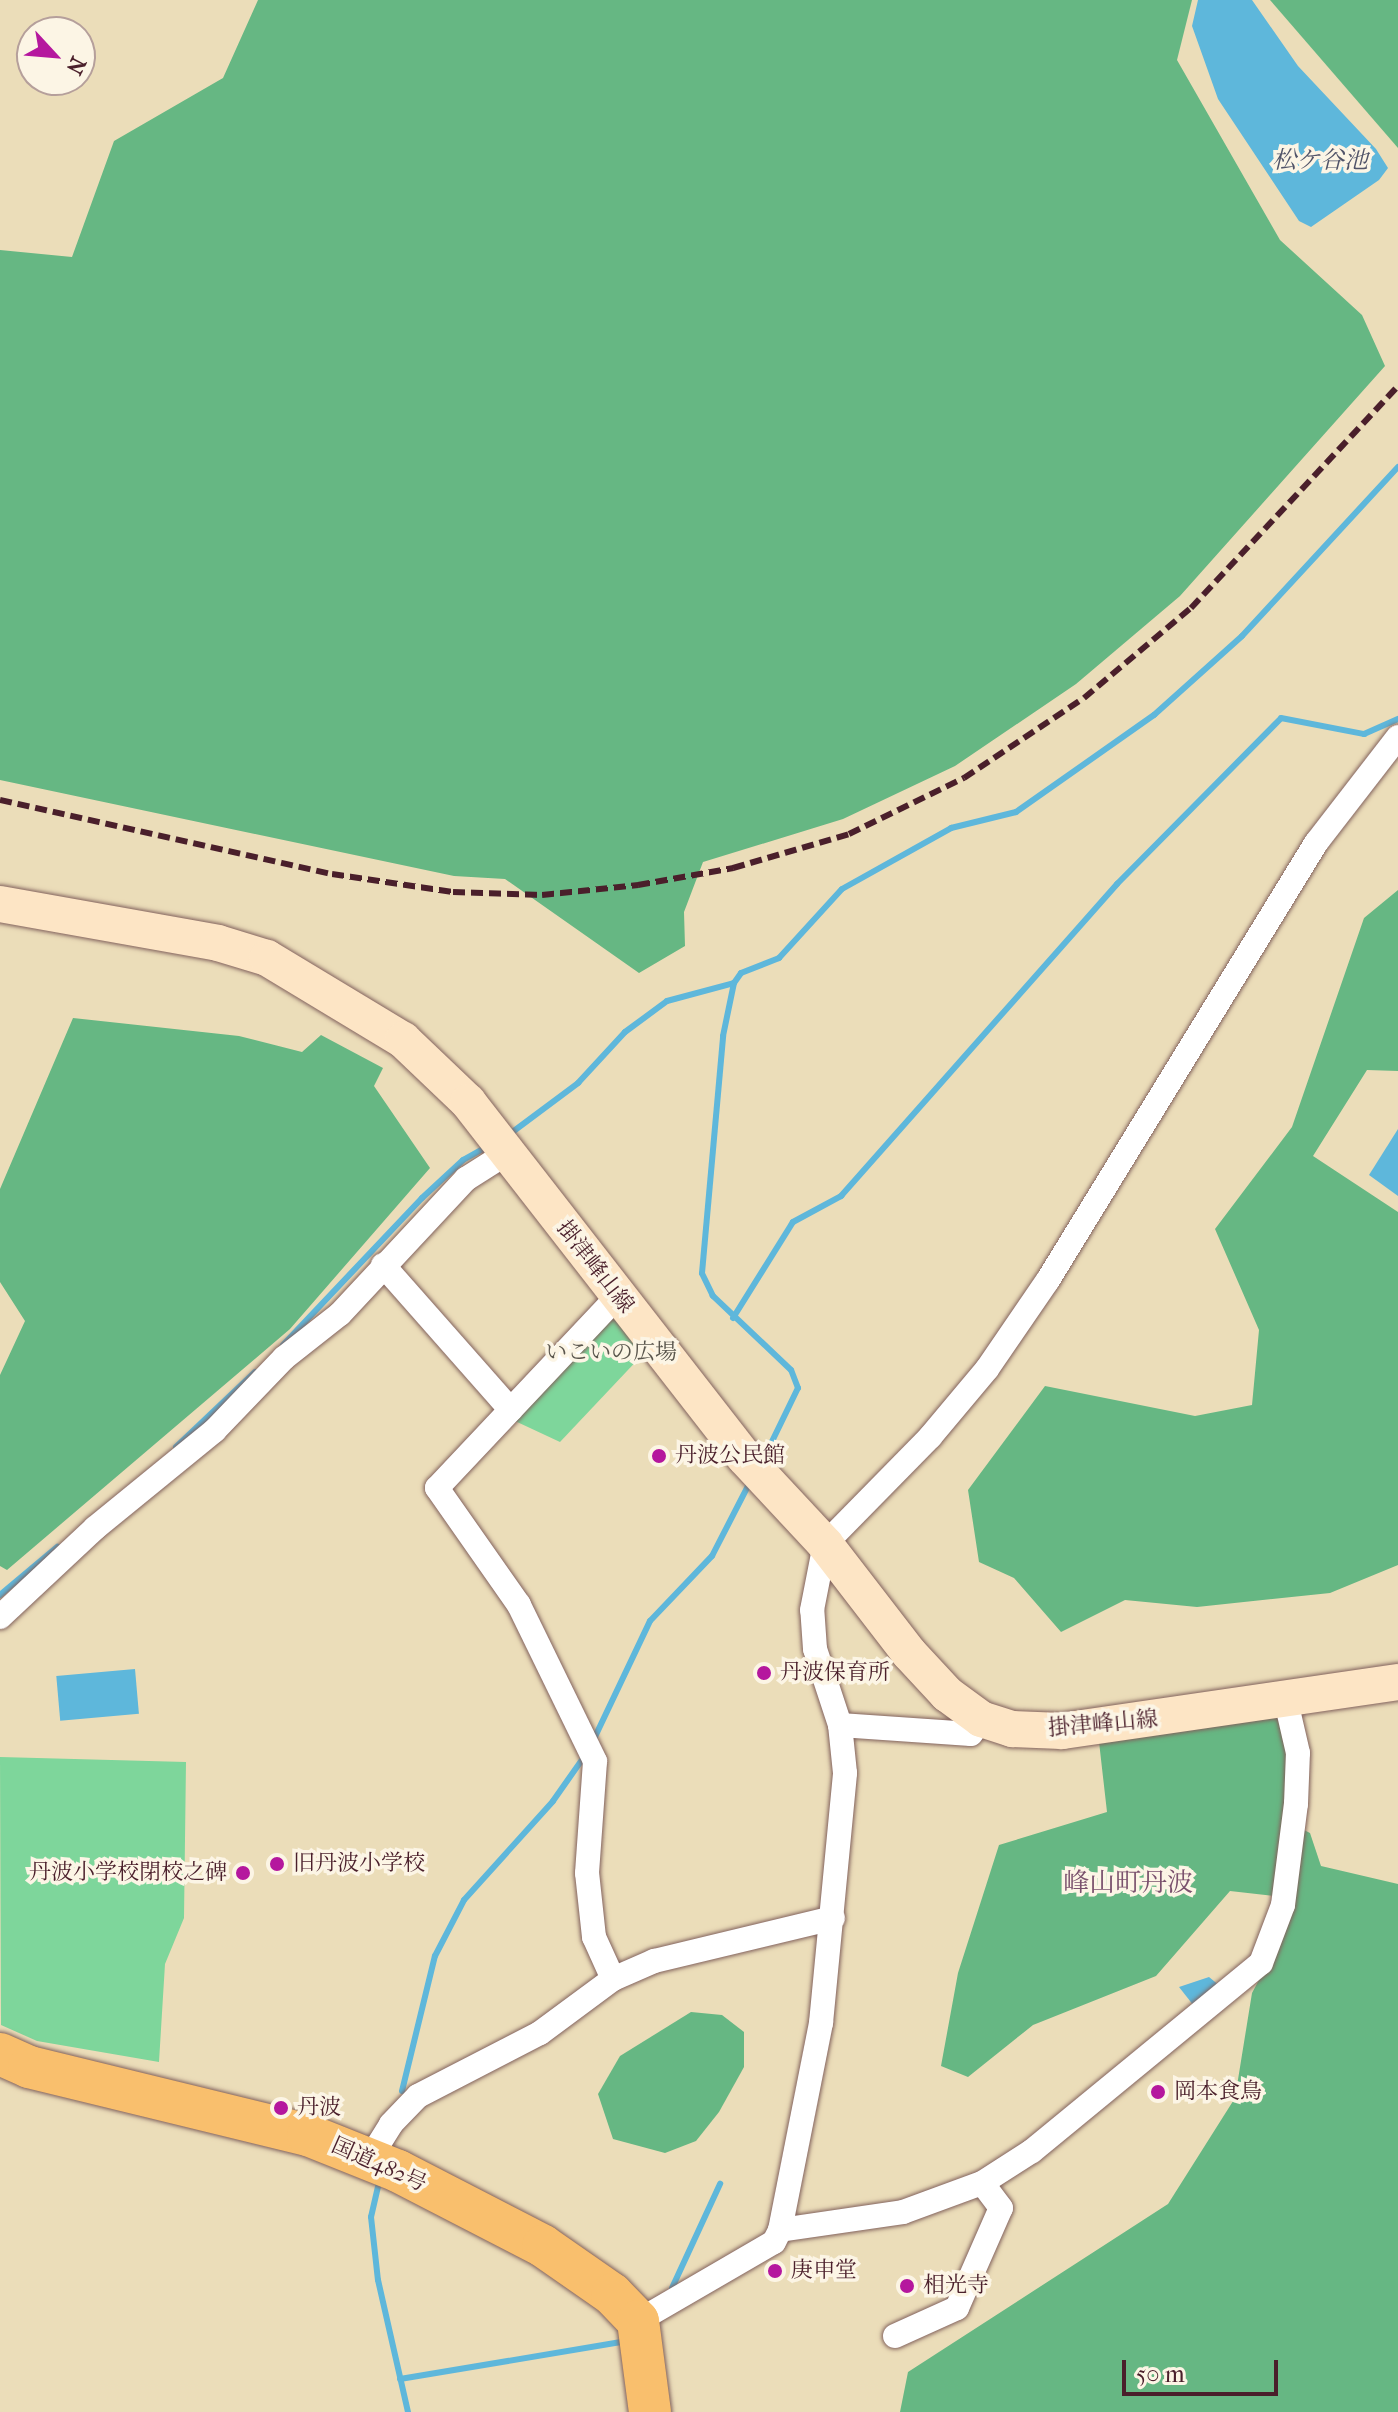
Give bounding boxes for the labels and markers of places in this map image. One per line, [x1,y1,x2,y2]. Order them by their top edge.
place label: 丹波公民館 [675,1443,785,1469]
marker: 丹波公民館 [650,1447,668,1465]
place label: 丹波保育所 [780,1660,890,1686]
marker: 丹波保育所 [755,1664,773,1682]
place label: 旧丹波小学校 [293,1851,425,1877]
marker: 旧丹波小学校 [268,1855,286,1873]
place label: 丹波小学校閉校之碑 [29,1860,227,1886]
marker: 丹波小学校閉校之碑 [234,1864,252,1882]
place label: 岡本食鳥 [1174,2079,1262,2105]
marker: 岡本食鳥 [1149,2083,1167,2101]
place label: 丹波 [297,2095,341,2121]
marker: 丹波 [272,2099,290,2117]
place label: 庚申堂 [791,2258,857,2284]
marker: 庚申堂 [766,2262,784,2280]
place label: 相光寺 [923,2273,989,2299]
marker: 相光寺 [898,2277,916,2295]

